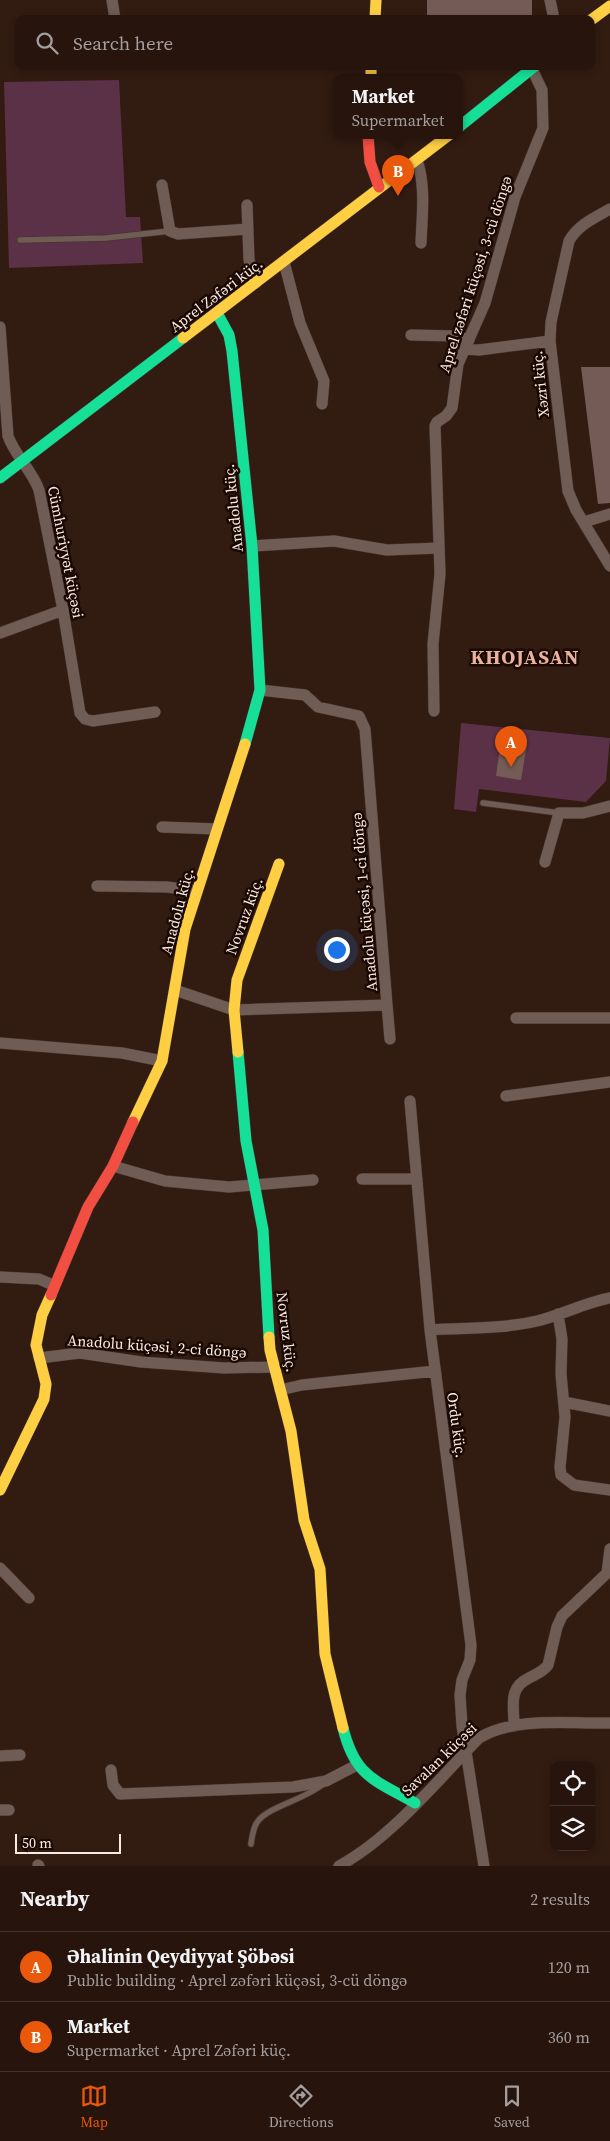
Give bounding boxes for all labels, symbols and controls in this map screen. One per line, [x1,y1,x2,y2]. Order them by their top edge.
search box [15,15,595,70]
icon: search [33,29,61,57]
text: Search here [73,30,173,56]
popup [333,74,463,139]
text: Market [352,83,415,109]
text: Supermarket [352,109,444,131]
pin: B [382,155,414,196]
street label: Aprel zəfəri küçəsi, 3-cü döngə [433,173,517,375]
street label: Aprel Zəfəri küç. [165,253,267,337]
street label: Xəzri küç. [526,350,554,418]
street label: Anadolu küç. [218,463,248,553]
street label: Cümhuriyyət küçəsi [43,484,89,620]
district label: KHOJASAN [470,643,580,671]
pin: A [495,726,527,767]
street label: Anadolu küçəsi, 1-ci döngə [346,811,382,992]
street label: Anadolu küç. [155,866,199,956]
street label: Novruz küç. [220,874,268,958]
your location [324,937,350,963]
street label: Novruz küç. [272,1291,302,1373]
street label: Anadolu küçəsi, 2-ci döngə [67,1329,248,1363]
street label: Ordu küç. [442,1391,472,1459]
street label: Savalan küçəsi [397,1718,481,1800]
map controls [550,1761,595,1851]
button: locate [550,1761,595,1806]
button: layers [550,1806,595,1851]
scale bar [15,1831,121,1854]
text: 50 m [22,1833,52,1853]
text: Nearby [20,1884,90,1913]
text: 2 results [530,1888,590,1910]
text: Əhalinin Qeydiyyat Şöbəsi [67,1943,295,1969]
text: A [31,1956,41,1978]
text: 120 m [548,1956,590,1978]
text: Public building · Aprel zəfəri küçəsi, 3-cü döngə [67,1969,407,1991]
text: Market [67,2013,130,2039]
text: B [31,2026,41,2048]
text: 360 m [548,2026,590,2048]
text: Supermarket · Aprel Zəfəri küç. [67,2039,291,2061]
tab: Map [80,2082,108,2132]
tab: Directions [269,2082,333,2132]
tab: Saved [494,2082,530,2132]

